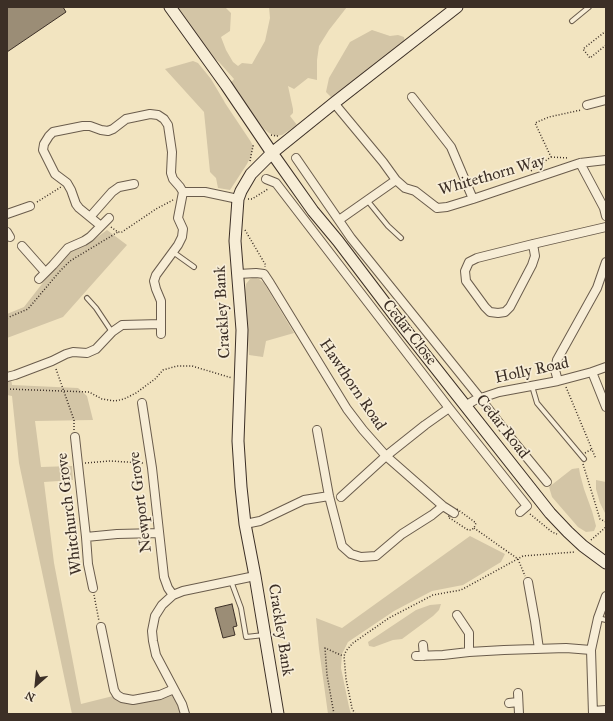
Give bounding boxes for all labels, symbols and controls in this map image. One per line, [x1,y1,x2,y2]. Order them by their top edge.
street label: Whitethorn Way [436,152,548,200]
street label: Crackley Bank [211,265,235,359]
street label: Cedar Close [378,296,440,370]
street label: Hawthorn Road [314,336,390,434]
street label: Holly Road [493,354,571,388]
street label: Cedar Road [471,391,533,463]
street label: Newport Grove [125,450,157,554]
street label: Whitchurch Grove [53,452,87,576]
street label: Crackley Bank [263,583,297,677]
north arrow [16,665,56,705]
text: N [23,688,37,704]

